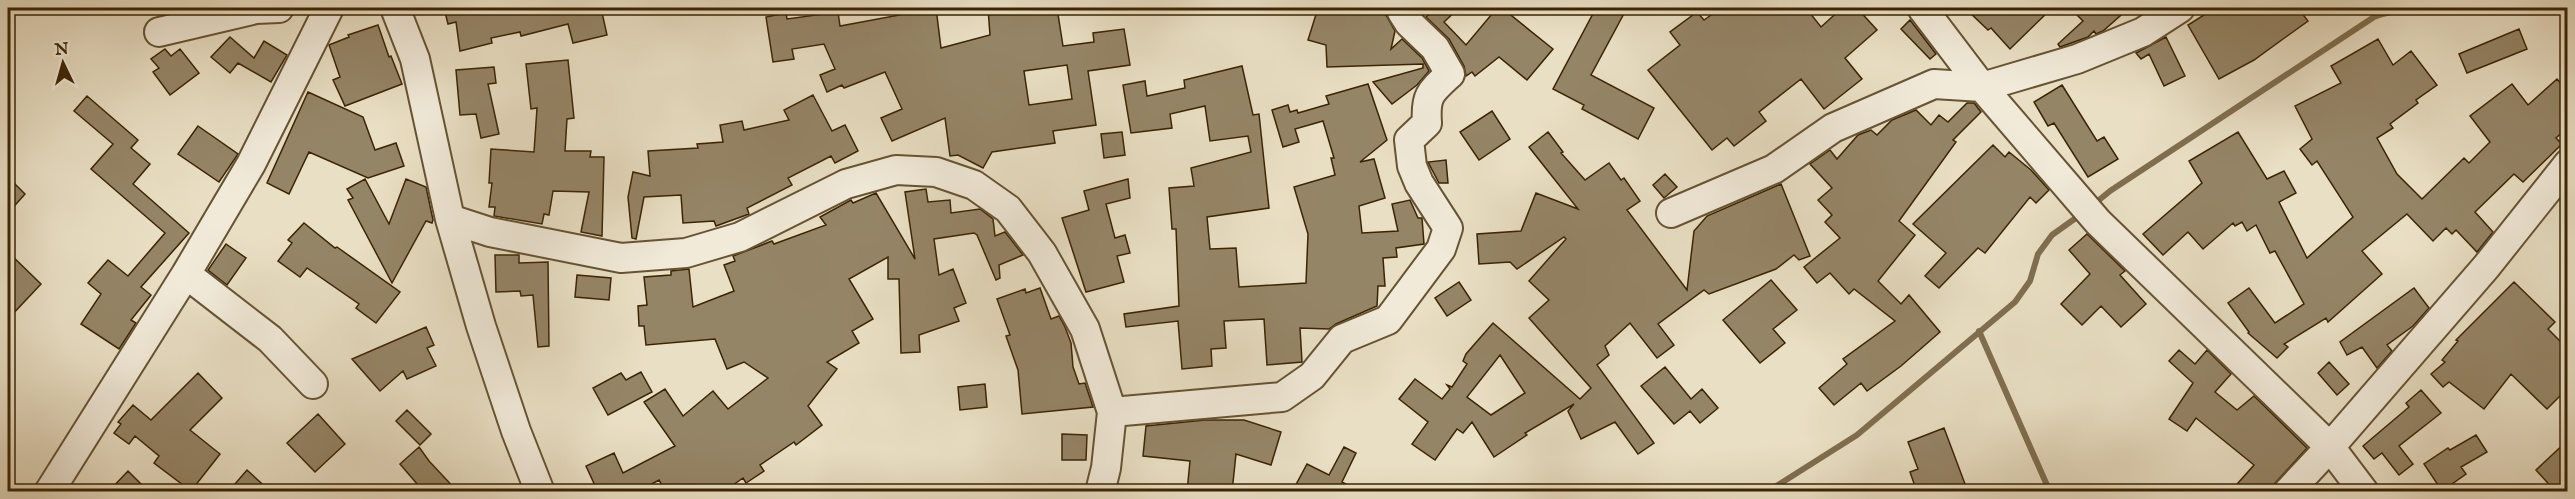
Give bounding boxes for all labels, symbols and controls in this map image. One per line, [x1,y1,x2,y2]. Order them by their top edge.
north arrow [33,33,93,93]
text: N [53,39,70,61]

